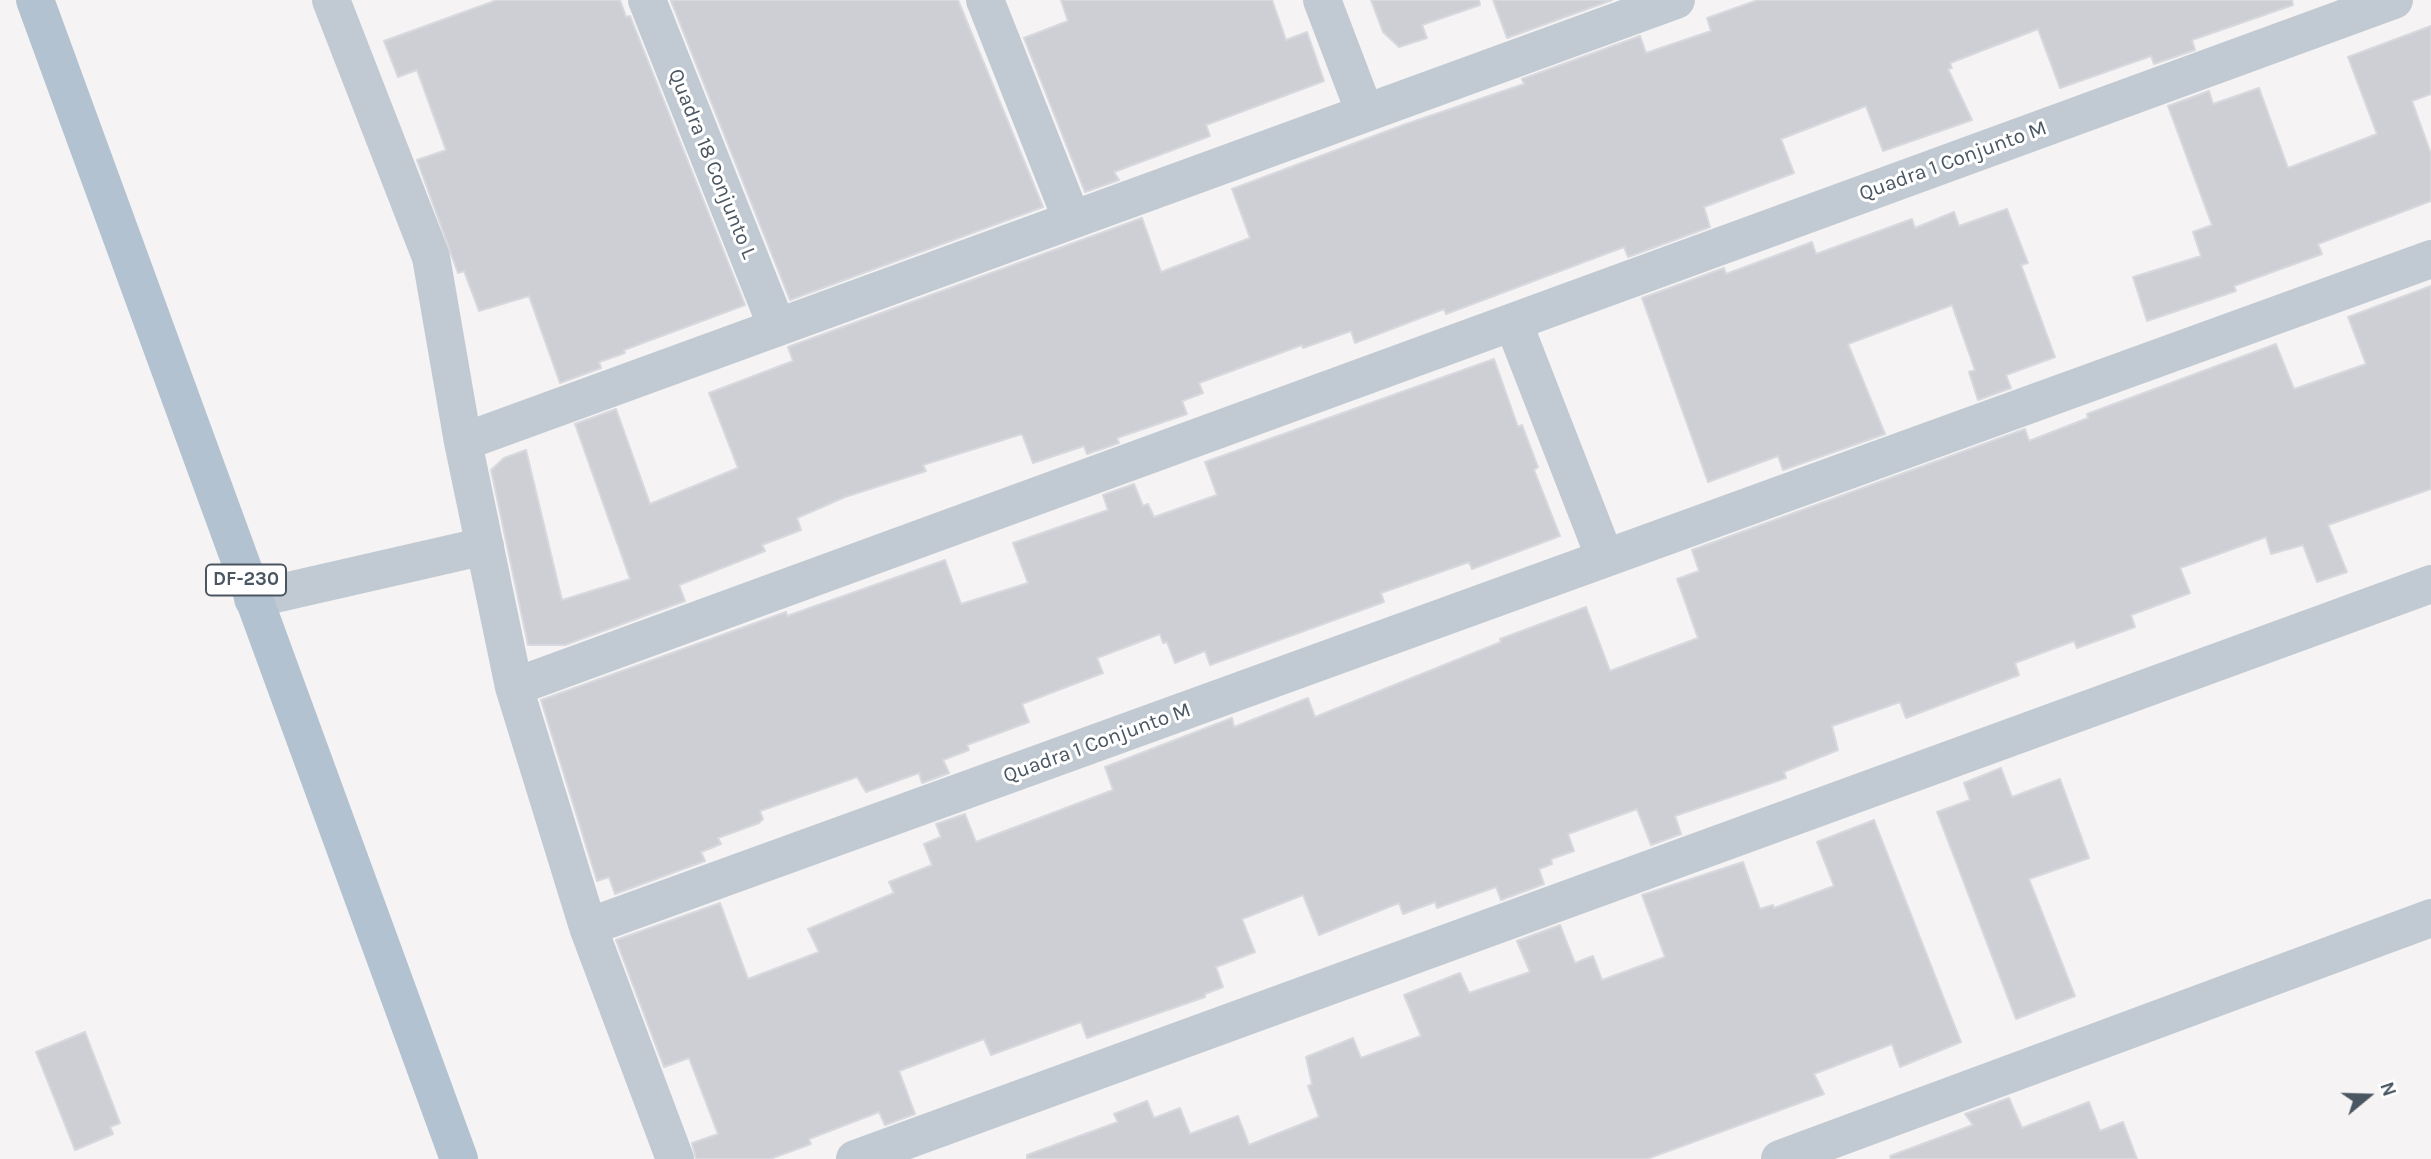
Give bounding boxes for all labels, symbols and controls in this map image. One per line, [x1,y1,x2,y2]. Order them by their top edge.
street label: Quadra 18 Conjunto L [662,65,762,263]
street label: Quadra 1 Conjunto M [1856,115,2050,207]
road number: DF-230 [206,565,286,596]
street label: Quadra 1 Conjunto M [1000,697,1194,789]
north arrow [2333,1061,2403,1131]
text: N [2375,1079,2400,1099]

